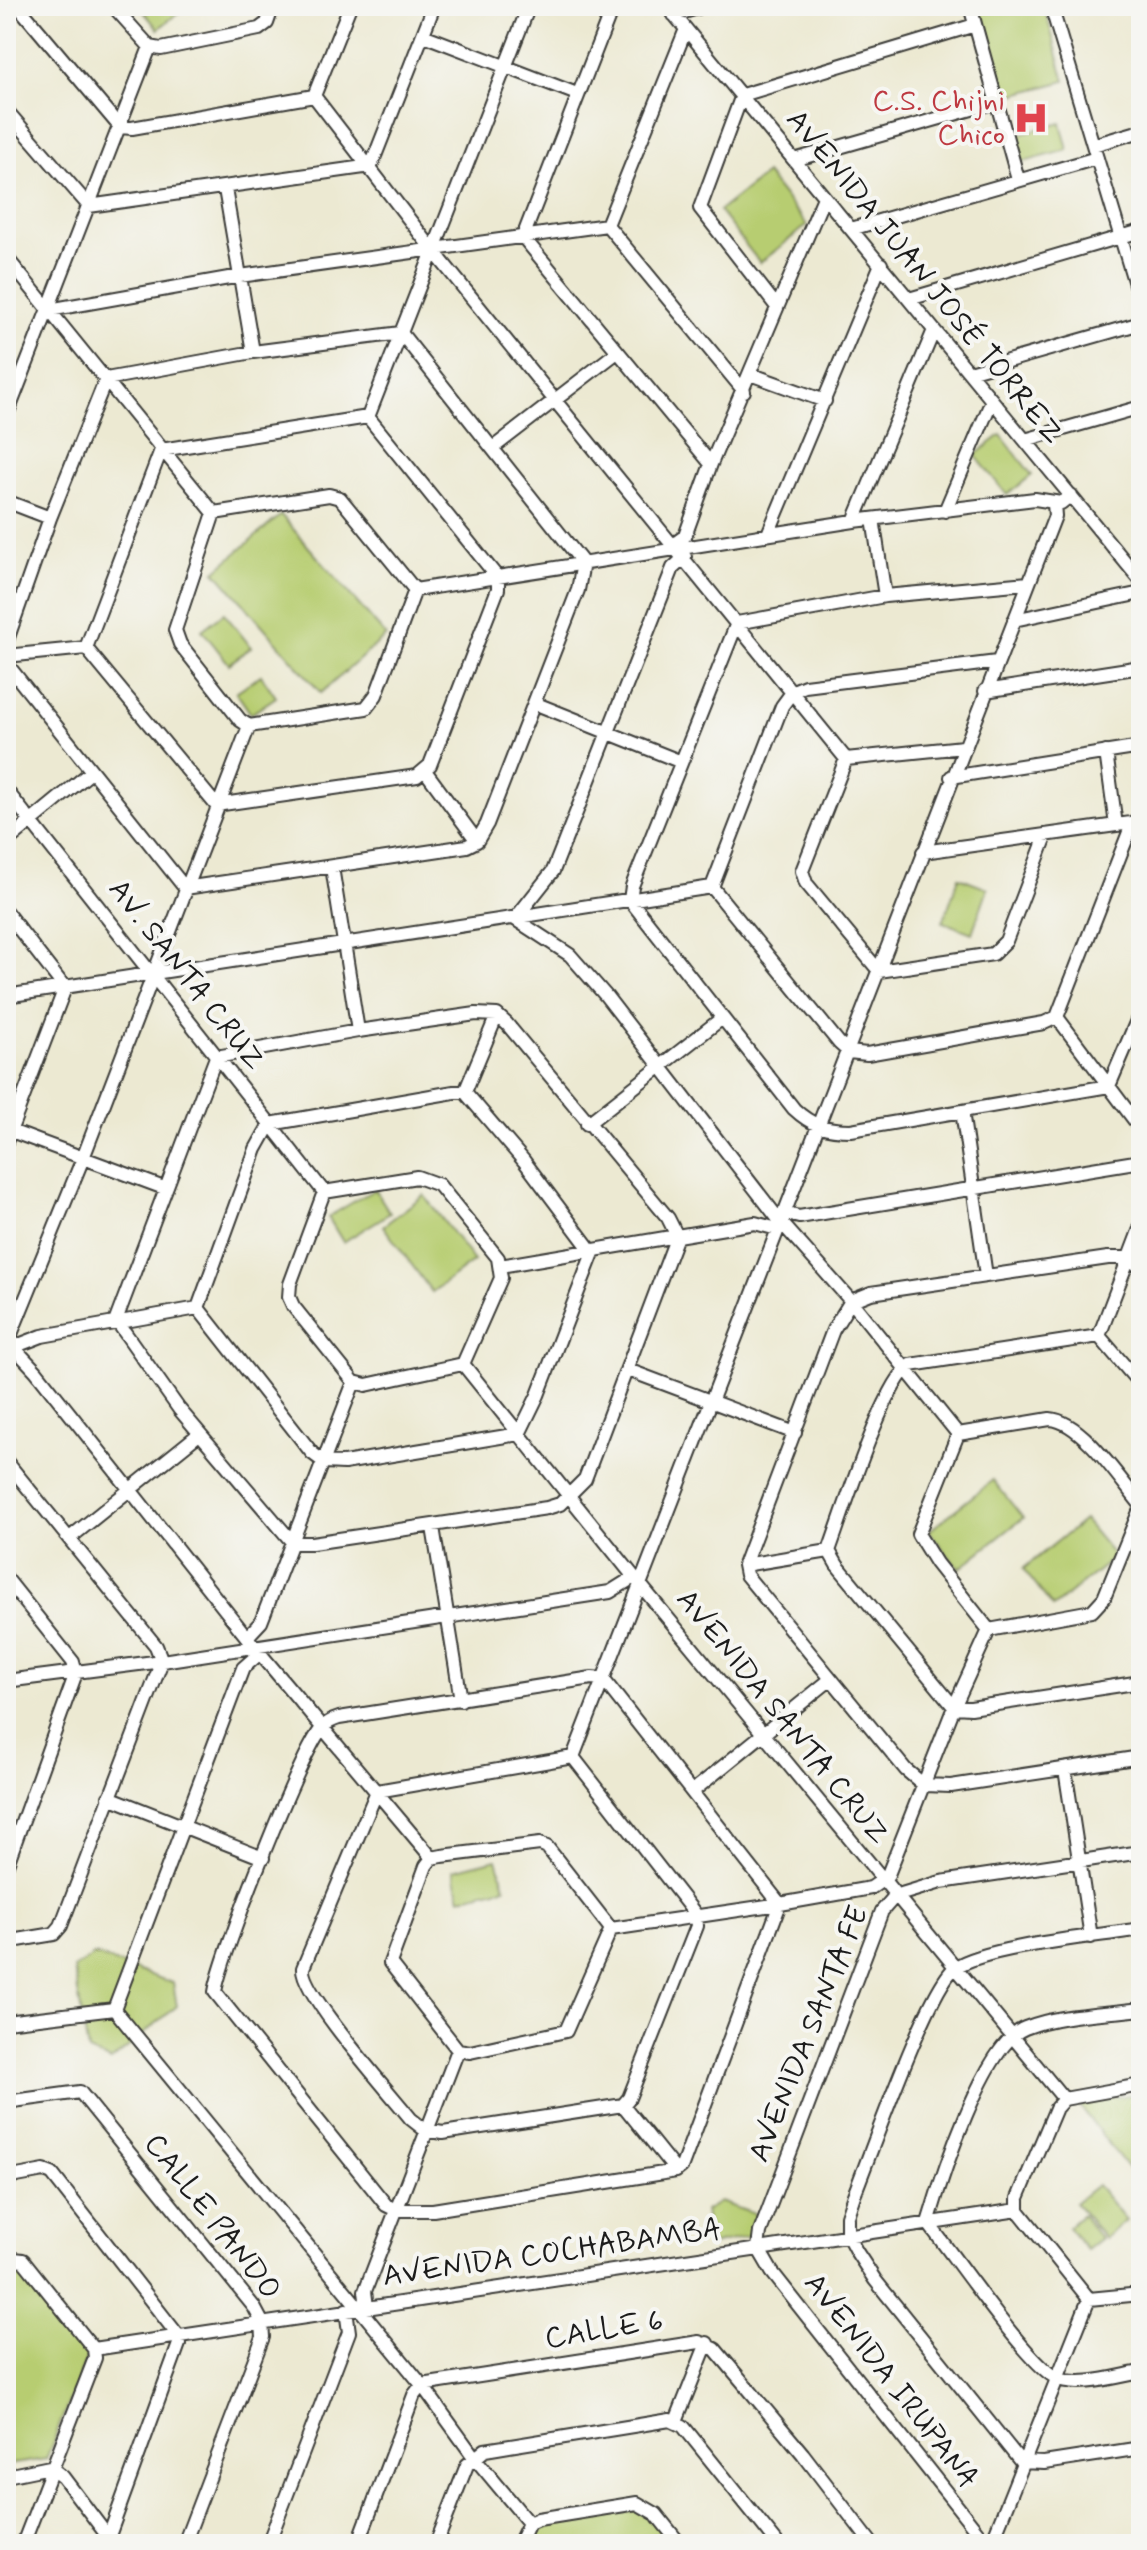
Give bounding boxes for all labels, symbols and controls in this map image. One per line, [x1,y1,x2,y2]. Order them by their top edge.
place label: C.S. Chijni Chico [872,82,1005,155]
hospital icon: C.S. Chijni Chico [1012,99,1050,137]
street label: AVENIDA JUAN JOSÉ TORREZ [777,102,1071,453]
street label: AV. SANTA CRUZ [99,871,273,1079]
street label: AVENIDA SANTA CRUZ [667,1581,897,1853]
street label: AVENIDA SANTA FE [740,1900,878,2168]
street label: CALLE PANDO [135,2126,289,2308]
street label: AVENIDA COCHABAMBA [380,2210,724,2296]
street label: AVENIDA IRUPANA [795,2265,987,2497]
street label: CALLE 6 [542,2301,666,2359]

